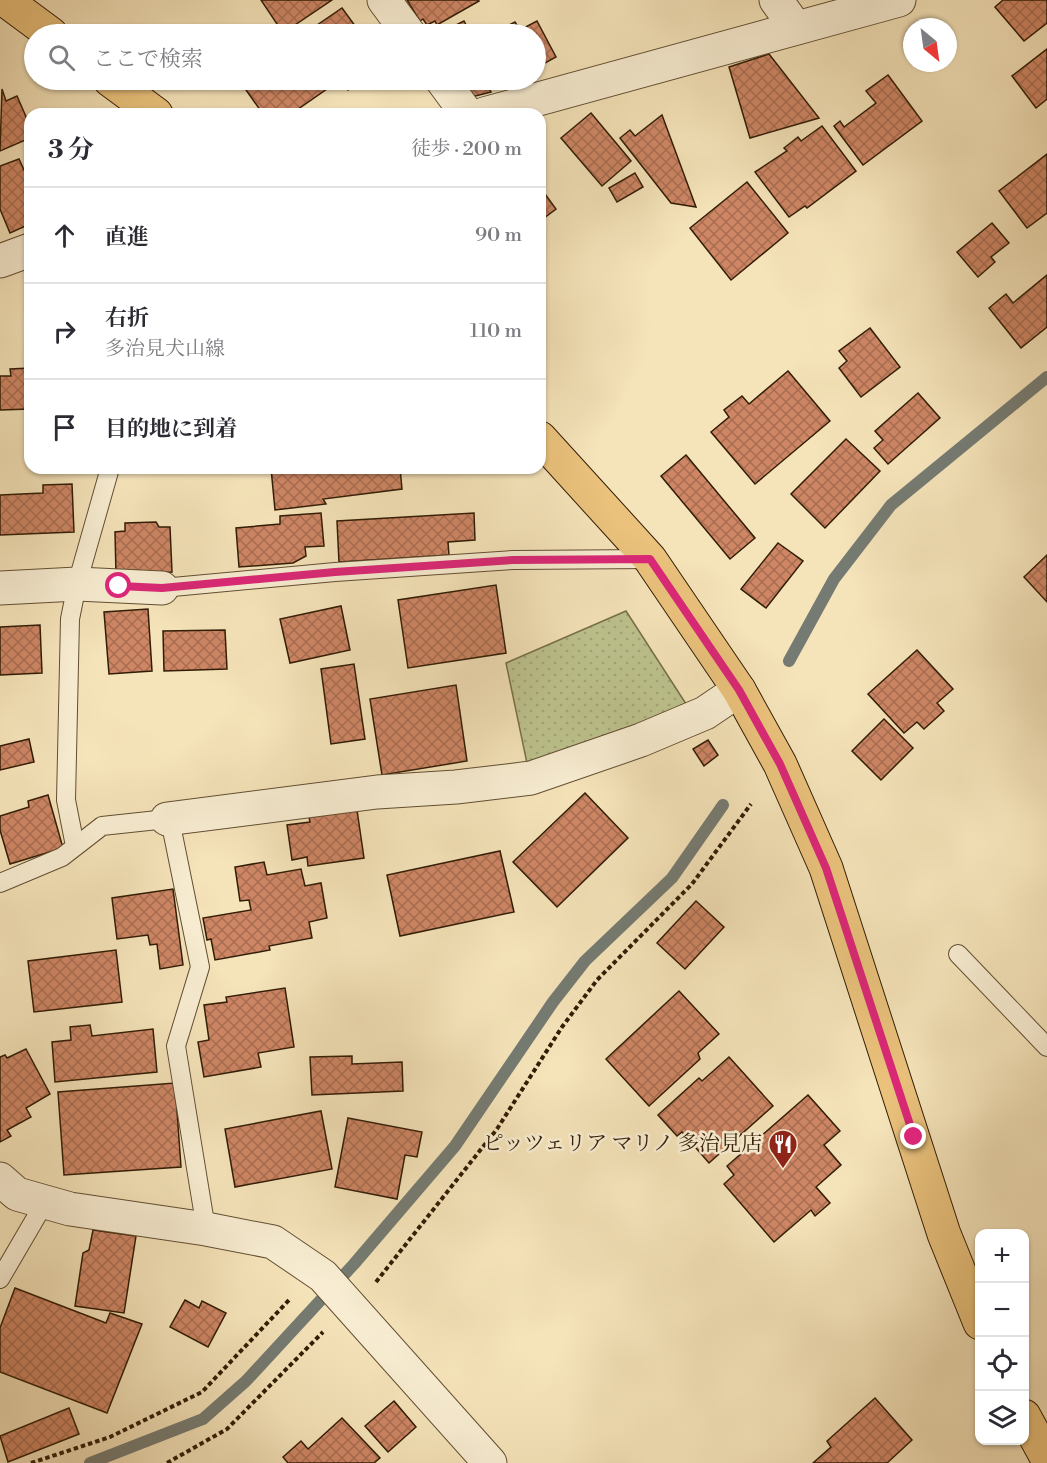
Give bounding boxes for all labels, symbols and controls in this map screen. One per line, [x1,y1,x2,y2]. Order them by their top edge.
north arrow [903,18,957,72]
search box [24,24,546,90]
icon: search [45,41,78,74]
text: ここで検索 [93,46,203,73]
text: 3 分 [48,134,94,166]
text: 徒歩 · 200 m [411,137,522,162]
icon: ahead [48,219,81,252]
text: 90 m [475,223,522,248]
text: 直進 [105,224,149,251]
text: 右折 [105,305,149,332]
icon: right [48,315,81,348]
text: 110 m [470,319,522,344]
text: 多治見犬山線 [105,337,225,362]
icon: arrive [48,411,81,444]
text: 目的地に到着 [105,416,237,443]
route start [105,572,131,598]
route end [900,1123,926,1149]
restaurant icon: ピッツェリア マリノ 多治見店 [767,1128,799,1170]
place label: ピッツェリア マリノ 多治見店 [483,1131,762,1157]
map controls [975,1229,1029,1445]
button: + [975,1229,1029,1283]
button: − [975,1283,1029,1337]
button: locate [975,1337,1029,1391]
button: layers [975,1391,1029,1445]

